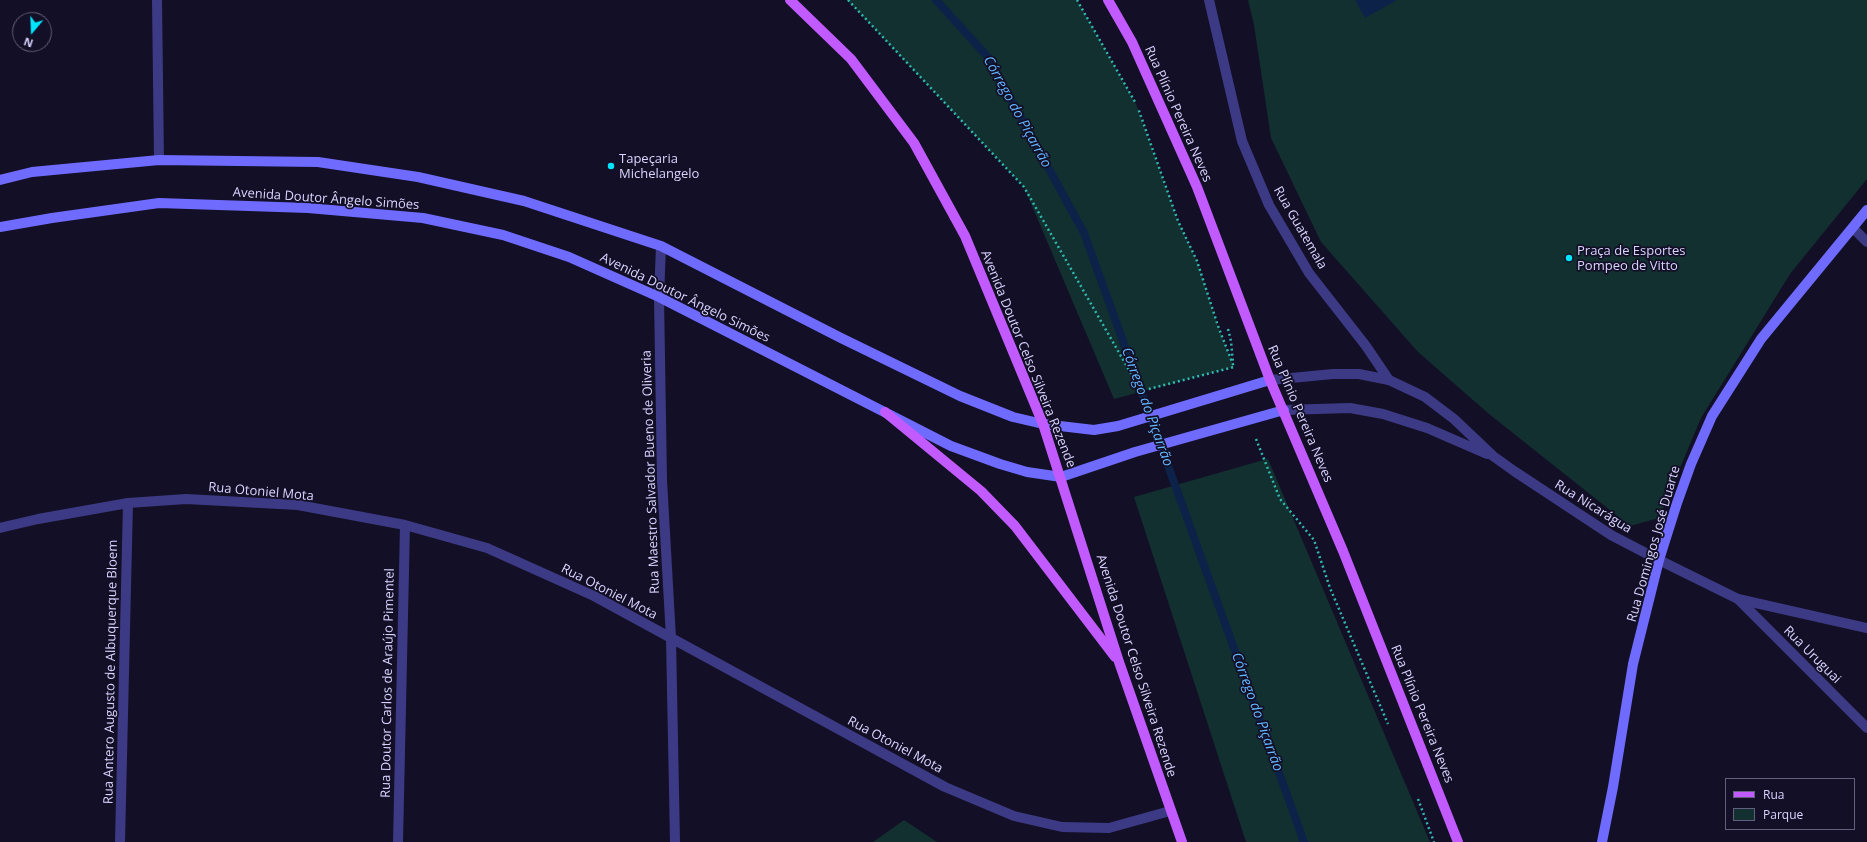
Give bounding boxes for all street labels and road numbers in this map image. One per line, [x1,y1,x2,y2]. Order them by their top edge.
street label: Rua Plínio Pereira Neves [1141,43,1215,185]
street label: Rua Guatemala [1270,184,1330,272]
street label: Avenida Doutor Ângelo Simões [232,185,420,213]
street label: Avenida Doutor Celso Silveira Rezende [977,248,1079,470]
street label: Avenida Doutor Ângelo Simões [598,250,772,346]
street label: Rua Plínio Pereira Neves [1264,343,1336,485]
street label: Rua Maestro Salvador Bueno de Oliveria [639,350,663,594]
street label: Rua Domingos José Duarte [1624,464,1684,624]
street label: Rua Nicarágua [1552,477,1634,537]
street label: Rua Otoniel Mota [208,480,314,504]
street label: Rua Antero Augusto de Albuquerque Bloem [101,540,121,804]
street label: Avenida Doutor Celso Silveira Rezende [1093,553,1179,779]
street label: Rua Otoniel Mota [558,561,660,623]
street label: Rua Doutor Carlos de Araújo Pimentel [378,568,398,798]
street label: Rua Uruguai [1780,623,1844,687]
street label: Rua Plínio Pereira Neves [1387,643,1457,785]
street label: Rua Otoniel Mota [845,713,945,777]

